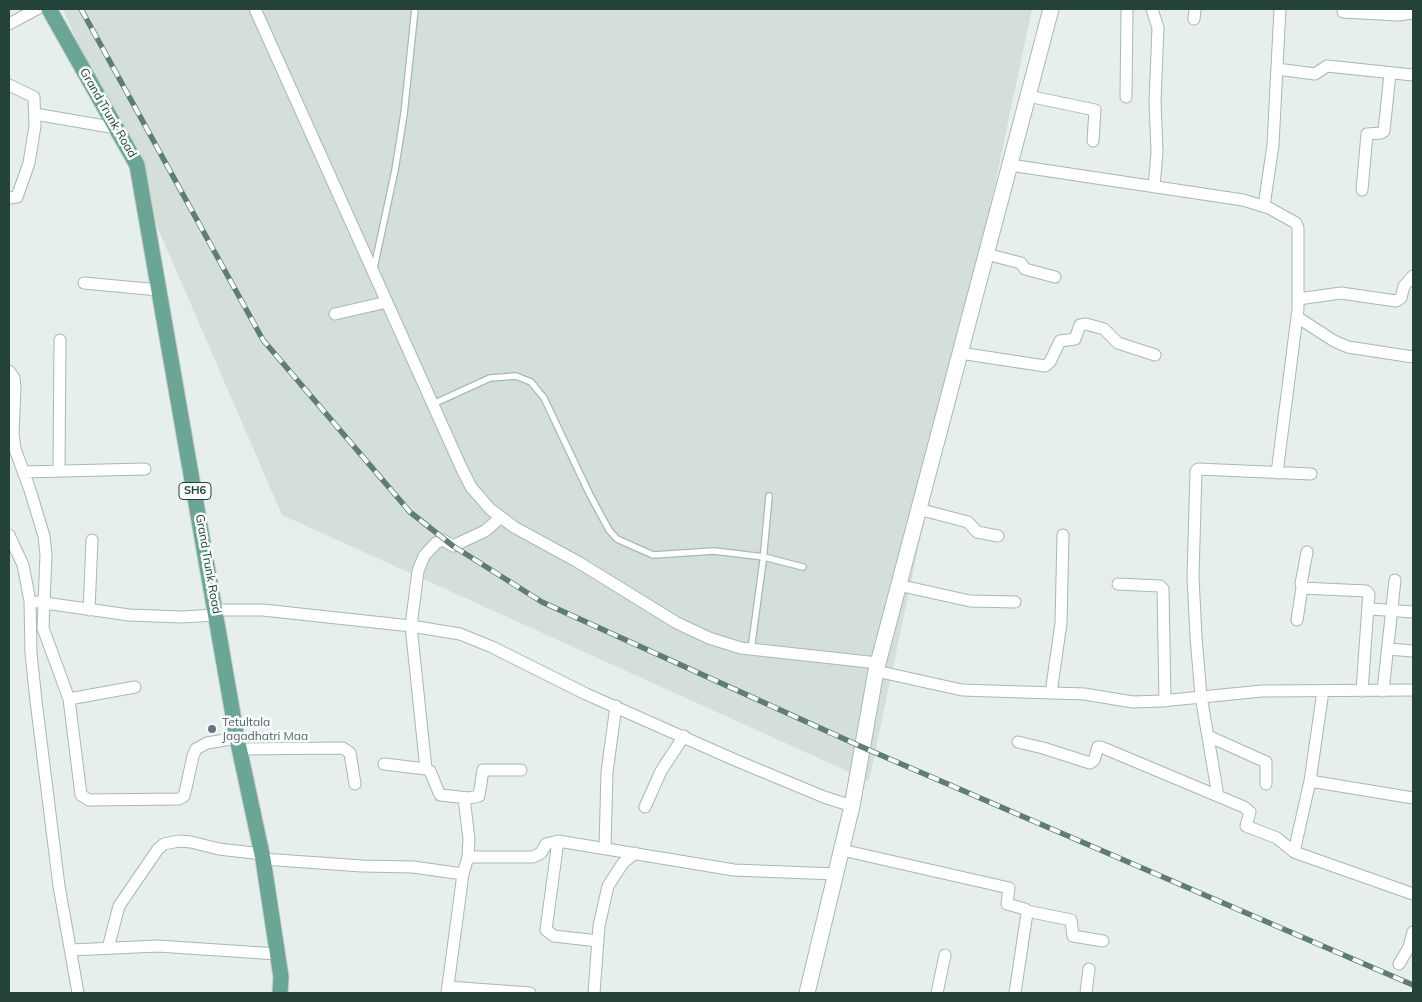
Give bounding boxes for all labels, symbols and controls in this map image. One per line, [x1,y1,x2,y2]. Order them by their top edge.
street label: Grand Trunk Road [77,66,139,160]
road number: SH6 [179,482,211,500]
street label: Grand Trunk Road [192,513,224,615]
place label: Tetultala Jagadhatri Maa [222,715,308,743]
marker: Tetultala Jagadhatri Maa [206,723,218,735]

